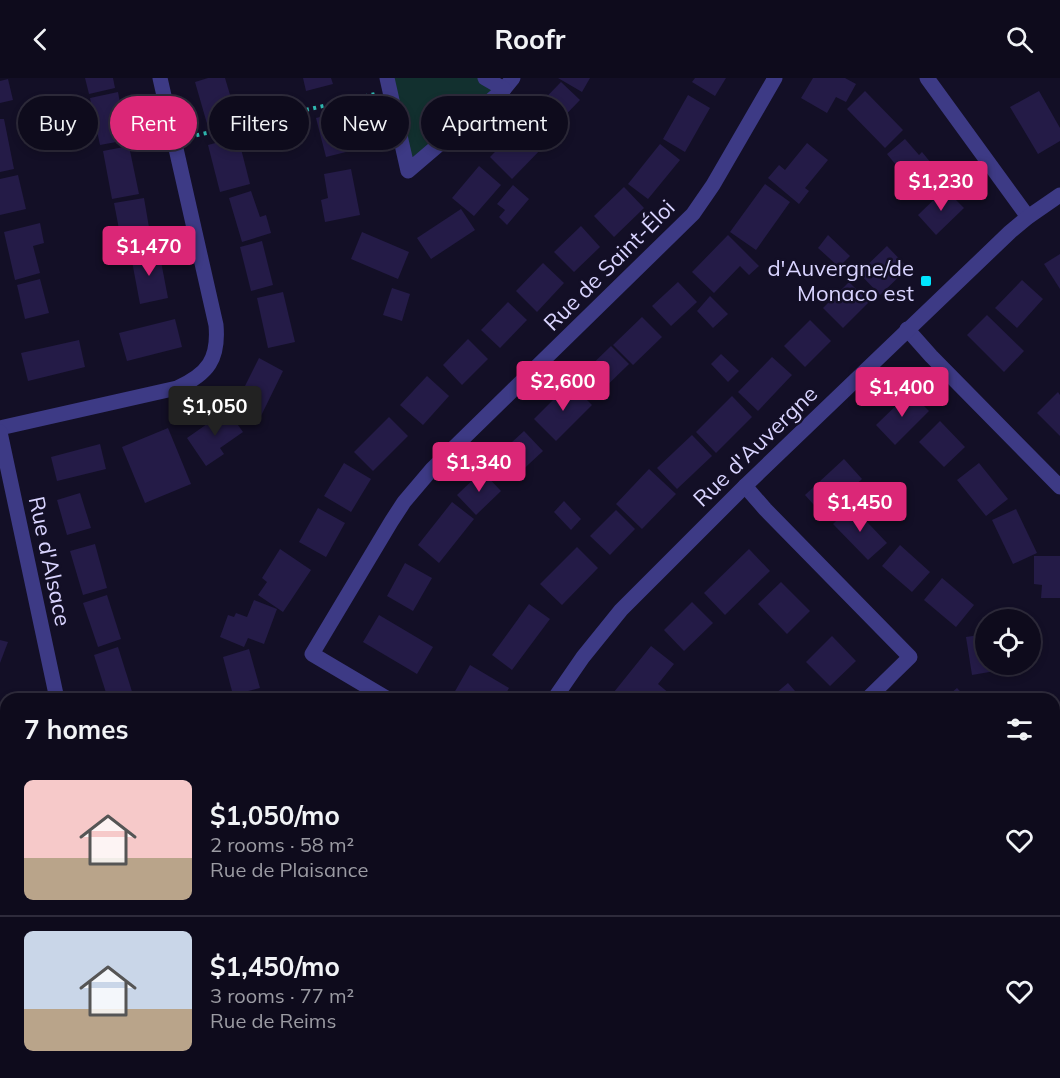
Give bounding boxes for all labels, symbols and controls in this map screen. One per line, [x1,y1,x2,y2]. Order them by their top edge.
text: Roofr [495,22,565,56]
icon: back [24,23,57,56]
icon: search [1003,23,1036,56]
chip: Buy [18,96,98,150]
chip: Rent [110,96,197,150]
chip: Filters [209,96,309,150]
chip: New [321,96,409,150]
chip: Apartment [421,96,568,150]
pin: $1,230 [892,161,990,212]
text: $1,230 [909,168,973,193]
street label: Rue de Saint-Éloi [537,193,681,337]
pin: $1,470 [100,226,198,277]
text: $1,470 [117,233,181,258]
place label: d'Auvergne/de Monaco est [767,254,914,307]
marker: d'Auvergne/de Monaco est [919,274,933,288]
pin: $2,600 [514,361,612,412]
pin: $1,400 [853,367,951,418]
text: $2,600 [531,368,595,393]
text: $1,400 [870,374,934,399]
street label: Rue d'Auvergne [687,380,823,512]
pin: $1,050 [166,386,264,437]
text: $1,050 [183,393,247,418]
pin: $1,340 [430,442,528,493]
text: $1,340 [447,449,511,474]
pin: $1,450 [811,482,909,533]
text: $1,450 [828,489,892,514]
street label: Rue d'Alsace [23,494,77,628]
map controls [975,609,1041,675]
button: locate [975,609,1041,675]
text: 7 homes [24,713,128,746]
icon: filters [1003,713,1036,746]
text: $1,050/mo [210,799,340,832]
icon: home [72,804,144,876]
icon: heart [1003,824,1036,857]
text: 2 rooms · 58 m² [210,832,354,857]
text: Rue de Plaisance [210,857,368,882]
text: $1,450/mo [210,950,340,983]
icon: home [72,955,144,1027]
icon: heart [1003,975,1036,1008]
text: 3 rooms · 77 m² [210,983,354,1008]
text: Rue de Reims [210,1008,336,1033]

